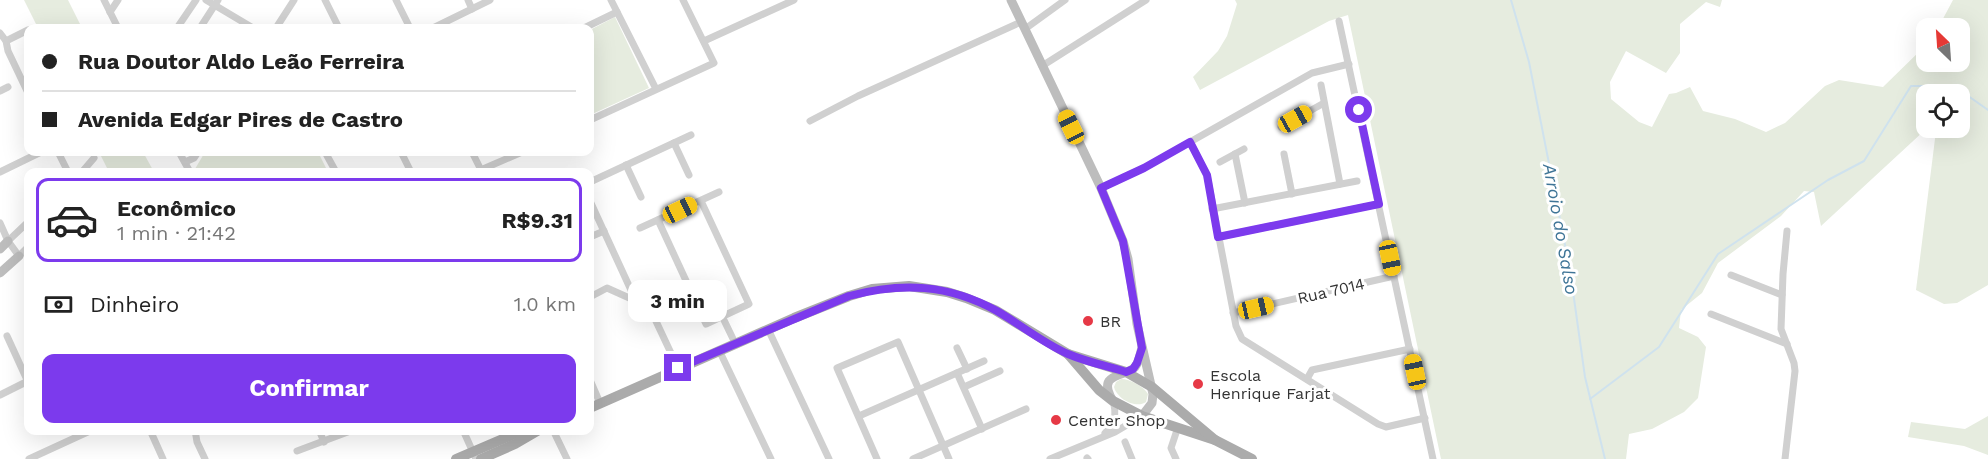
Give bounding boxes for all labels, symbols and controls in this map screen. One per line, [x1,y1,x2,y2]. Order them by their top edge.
north arrow [1916,18,1970,72]
map controls [1916,18,1970,138]
text: Rua Doutor Aldo Leão Ferreira [78,49,404,74]
button: locate [1916,84,1970,138]
route start [1345,96,1372,123]
car [1275,102,1315,136]
text: Avenida Edgar Pires de Castro [78,107,403,132]
car [1055,107,1087,147]
water label: Arroio do Salso [1539,161,1583,296]
icon: car [45,193,99,247]
car [660,194,700,226]
text: Econômico [117,196,236,221]
text: R$9.31 [501,208,573,233]
text: 1 min · 21:42 [117,221,236,245]
car [1377,239,1403,277]
street label: Rua 7014 [1296,274,1367,308]
callout: 3 min [628,281,728,323]
icon: cash [42,288,75,321]
text: 3 min [650,289,705,313]
text: Dinheiro [90,292,179,317]
text: 1.0 km [514,292,576,316]
car [1236,295,1276,321]
place label: BR [1100,312,1121,331]
marker: BR [1081,314,1095,328]
car [1402,353,1428,391]
button: Confirmar [42,354,576,423]
route end [664,354,691,381]
place label: Escola Henrique Farjat [1210,366,1331,403]
marker: Escola Henrique Farjat [1191,377,1205,391]
place label: Center Shop [1068,411,1165,430]
marker: Center Shop [1049,413,1063,427]

